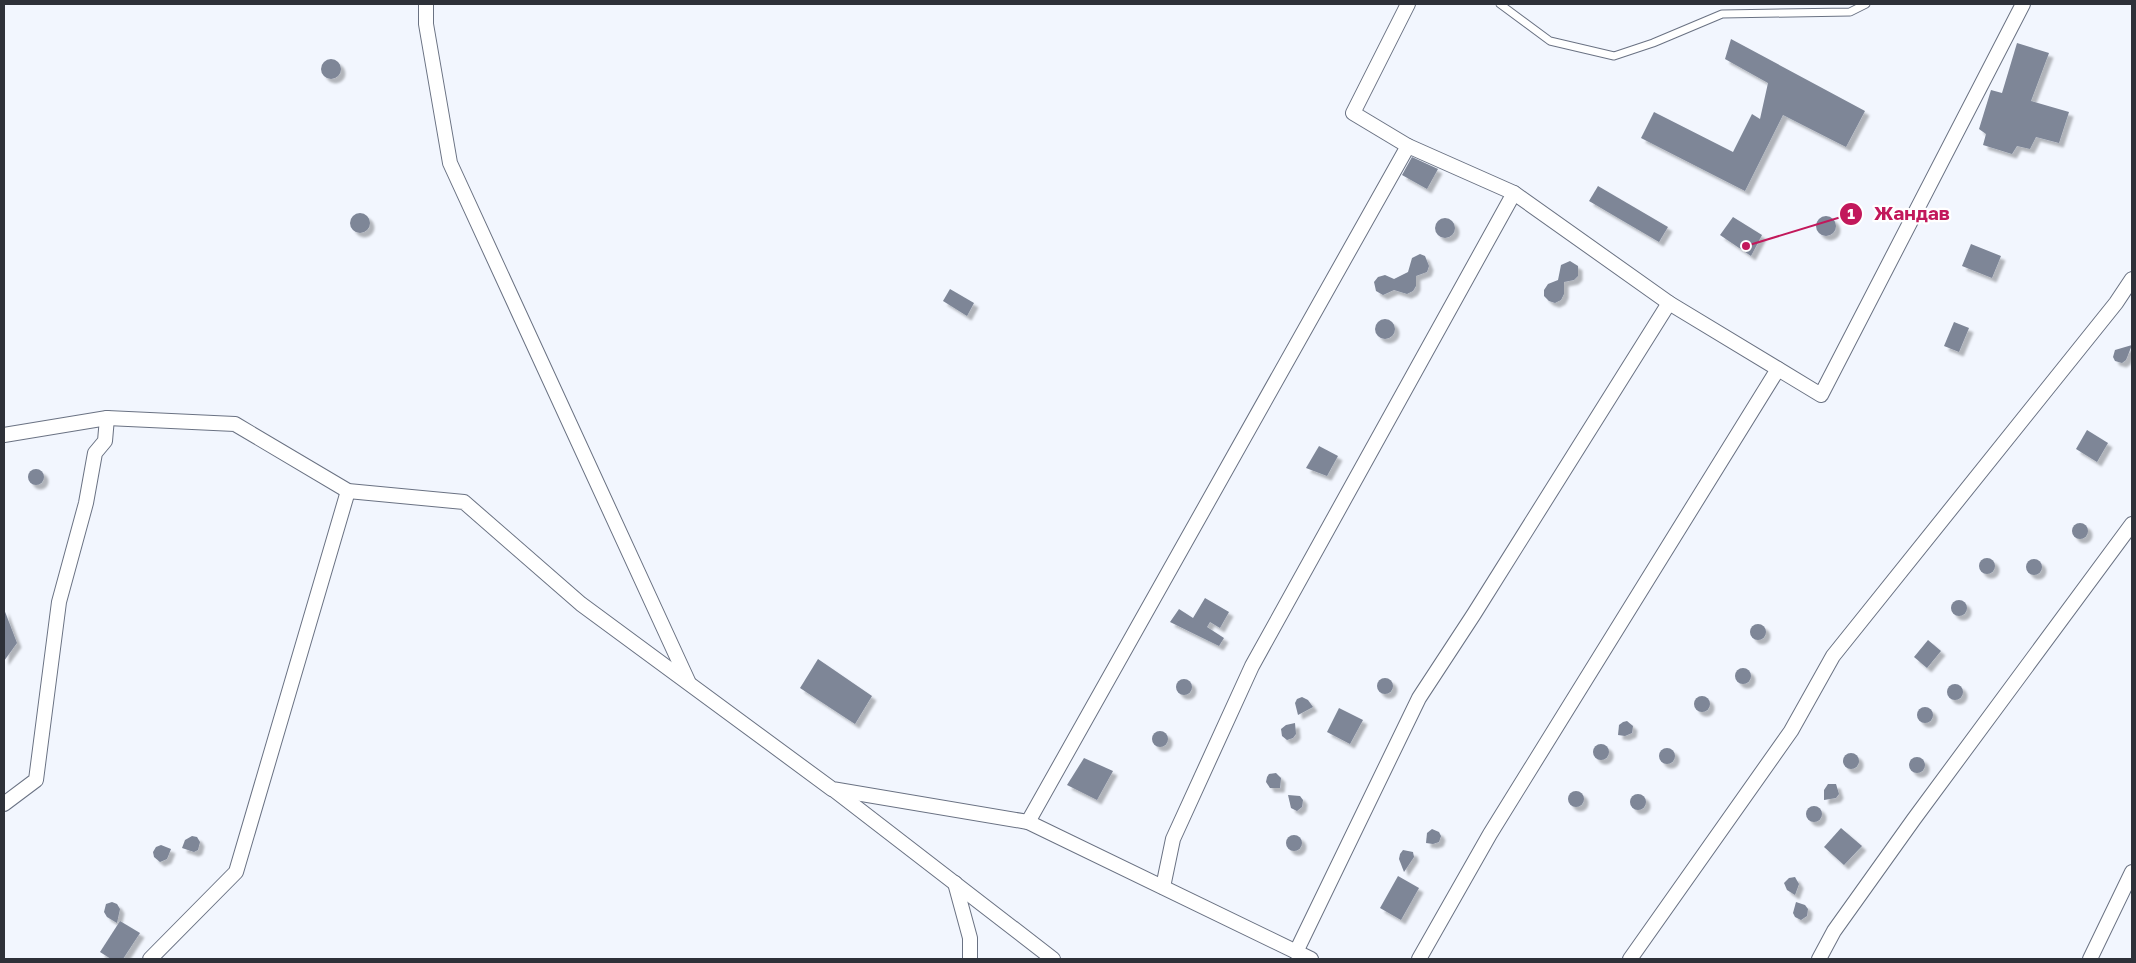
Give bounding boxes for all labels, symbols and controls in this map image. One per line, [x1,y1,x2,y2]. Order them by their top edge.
callout: Жандав [1839,197,1960,231]
text: Жандав [1874,201,1950,224]
text: 1 [1847,204,1855,222]

